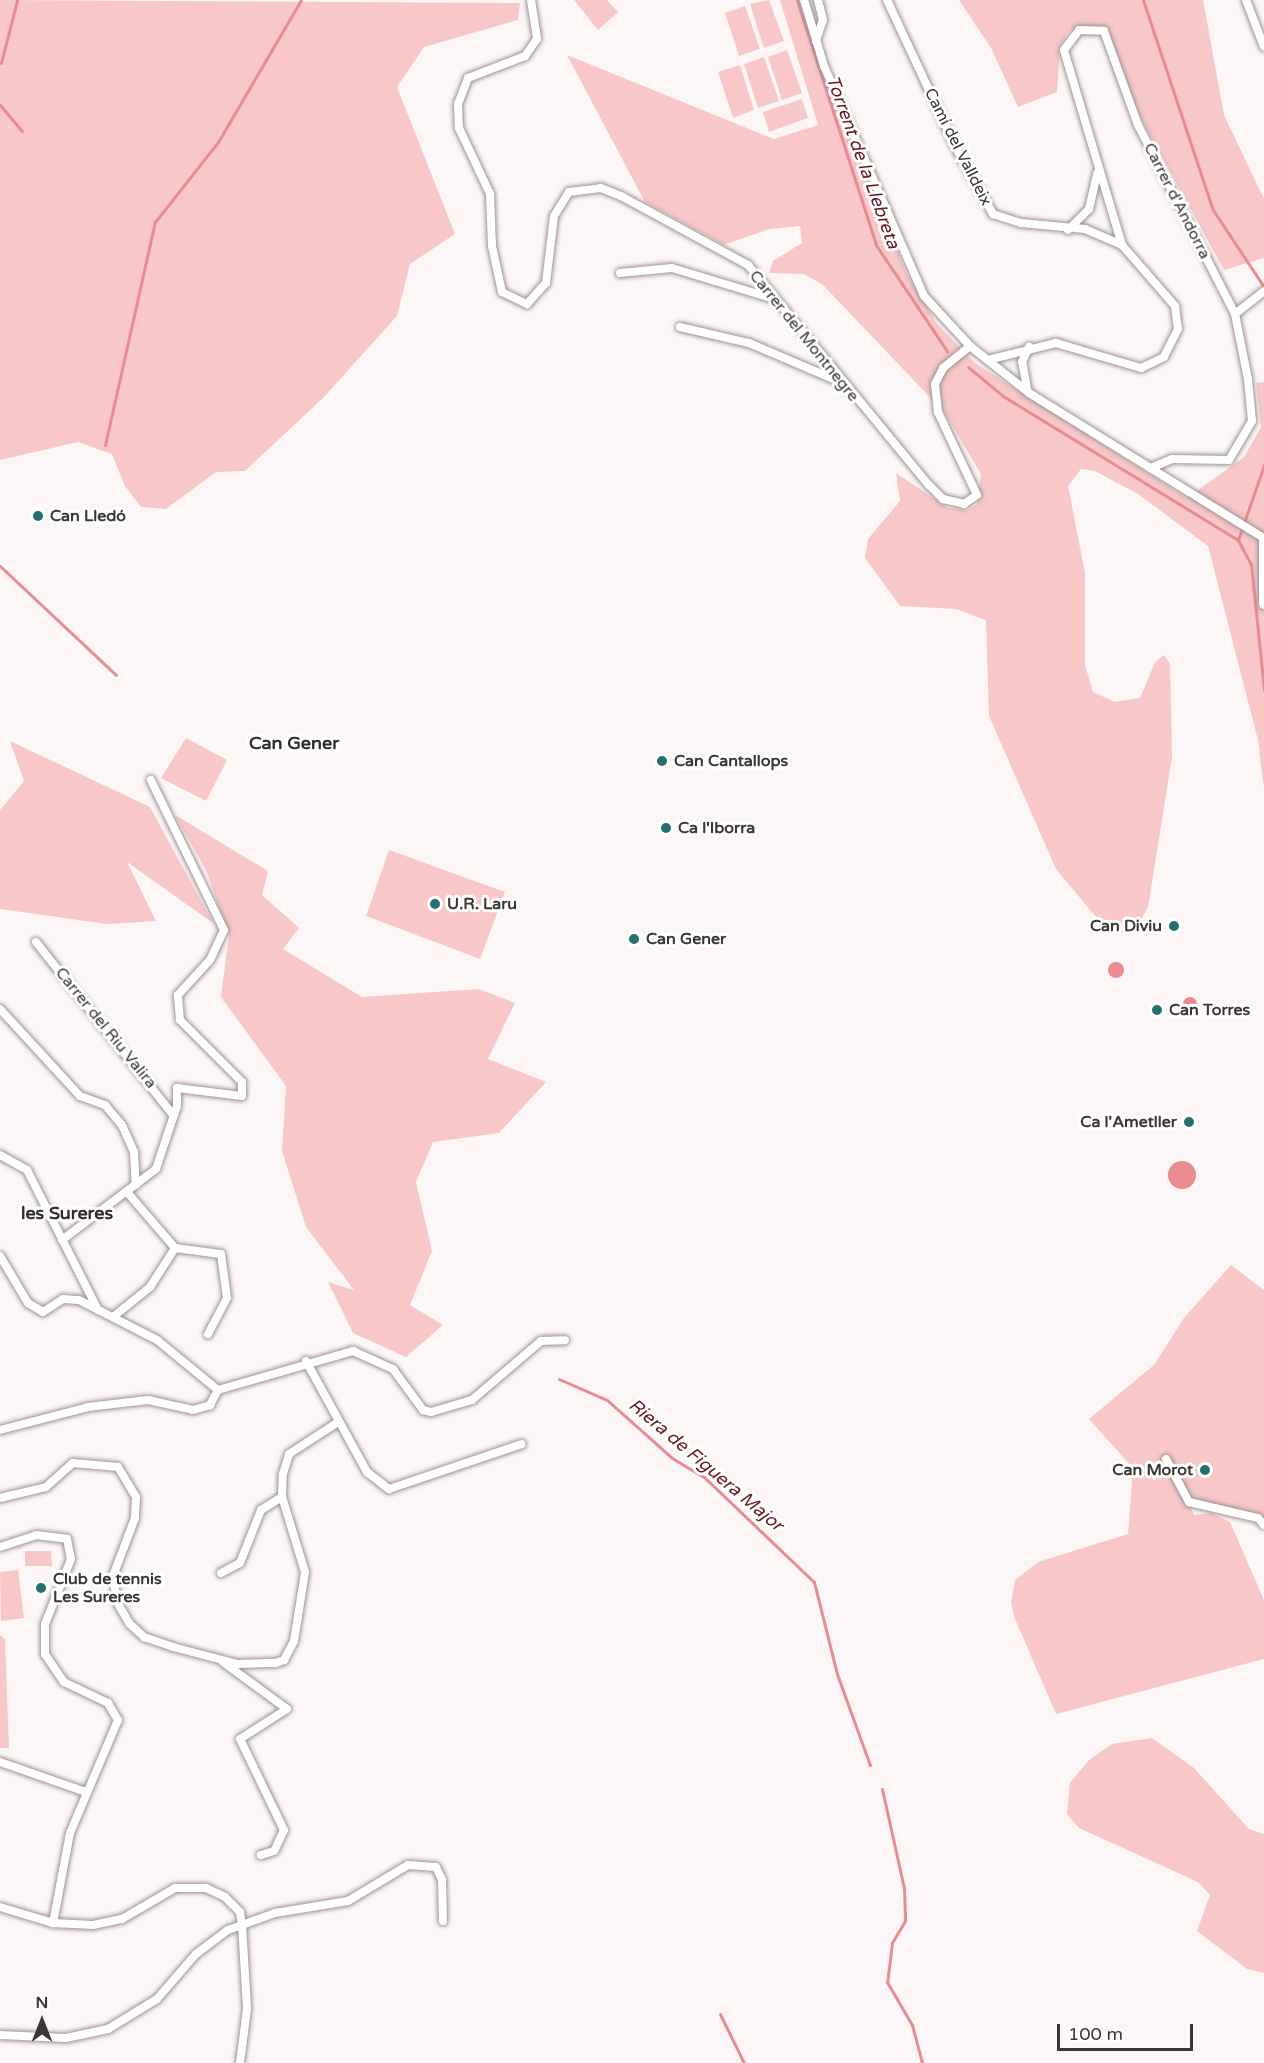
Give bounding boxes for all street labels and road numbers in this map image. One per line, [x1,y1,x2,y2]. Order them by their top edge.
street label: Camí del Valldeix [920,85,996,209]
street label: Carrer d'Andorra [1139,140,1215,262]
street label: Carrer del Montnegre [745,267,863,405]
street label: Carrer del Riu Valira [51,964,161,1092]

